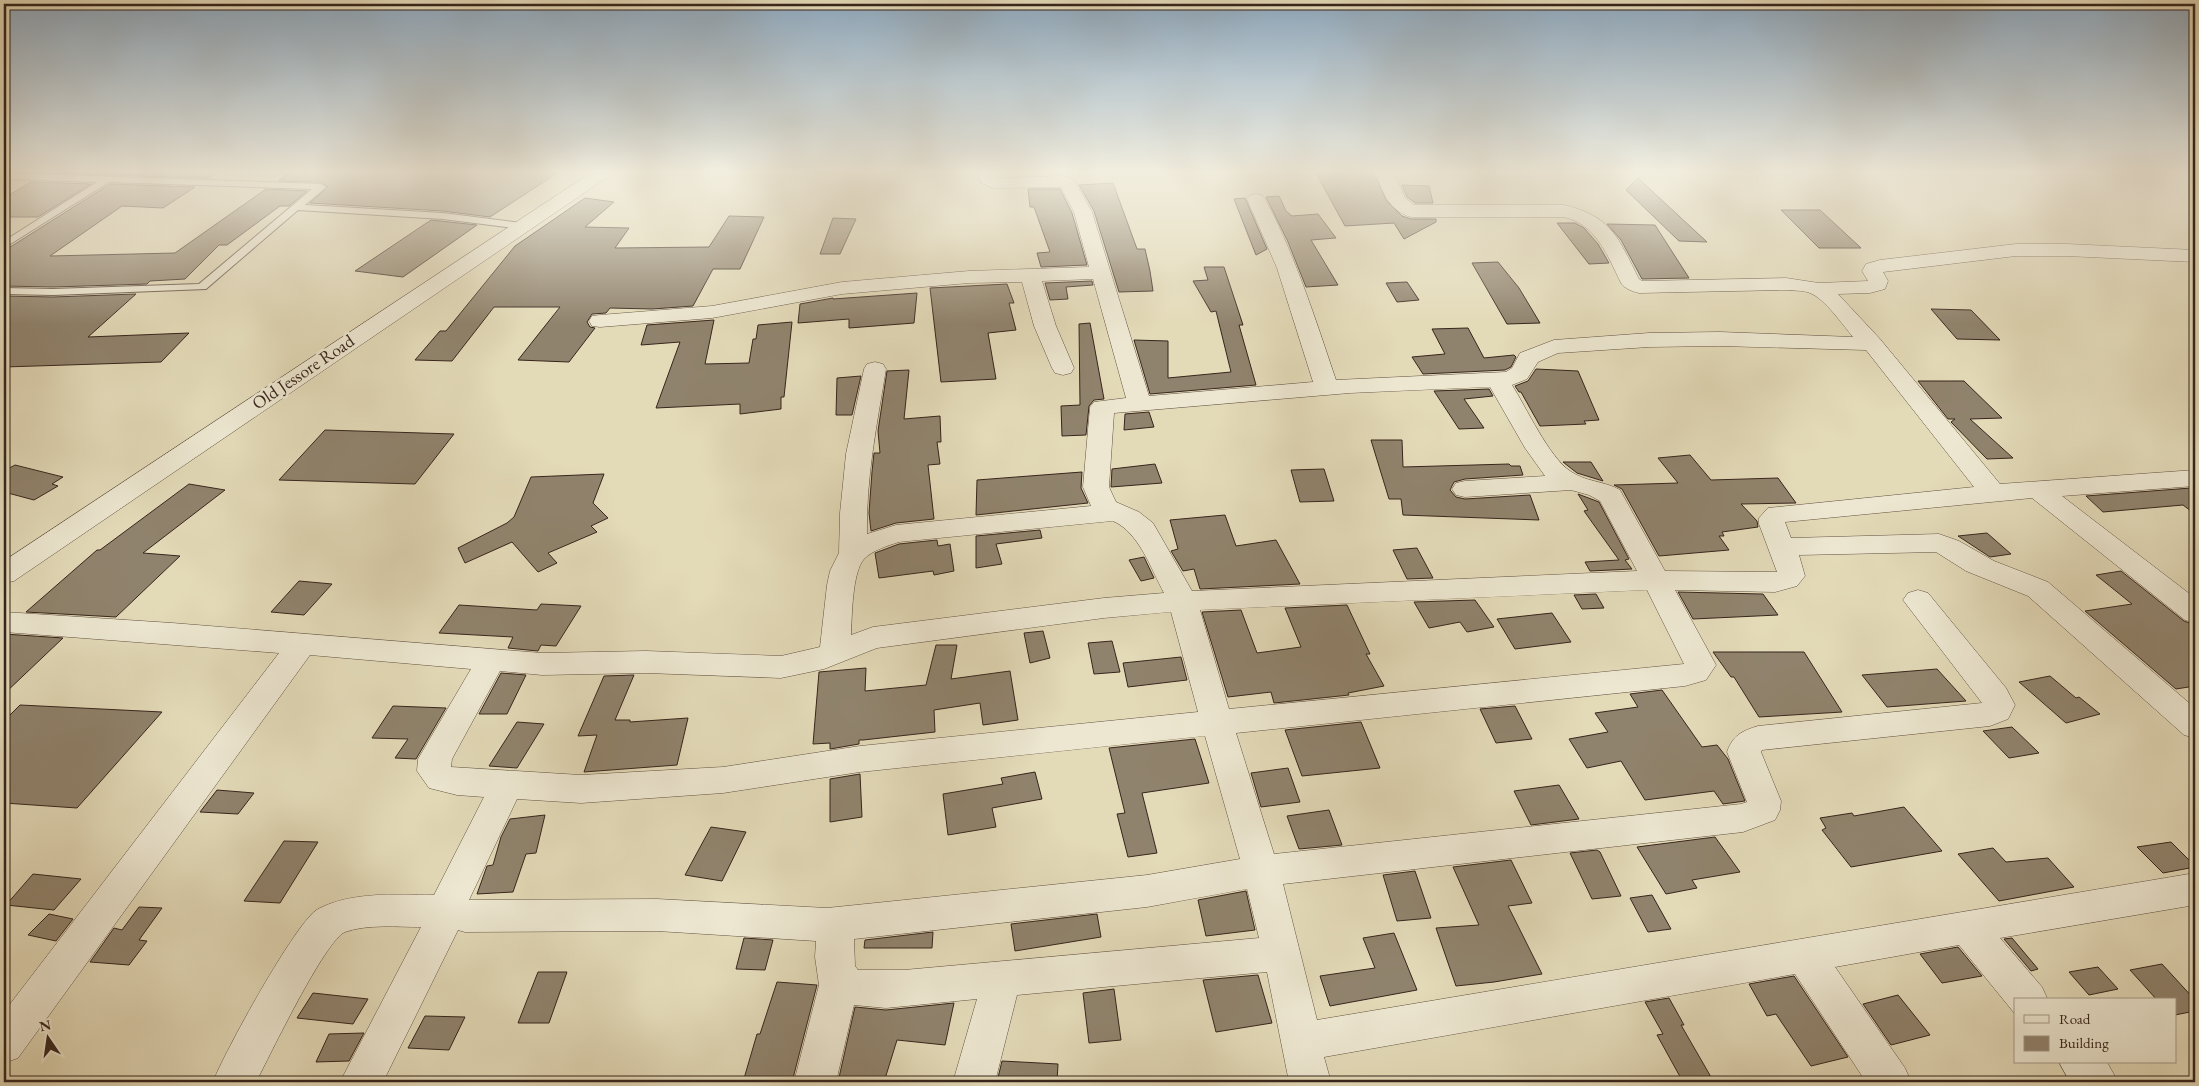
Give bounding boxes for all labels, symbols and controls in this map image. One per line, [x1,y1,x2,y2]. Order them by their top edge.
street label: Old Jessore Road [247,328,359,414]
legend [2014,998,2176,1064]
text: Road [2059,1009,2091,1028]
north arrow [22,1014,72,1064]
text: N [38,1015,53,1035]
text: Building [2059,1033,2109,1052]

